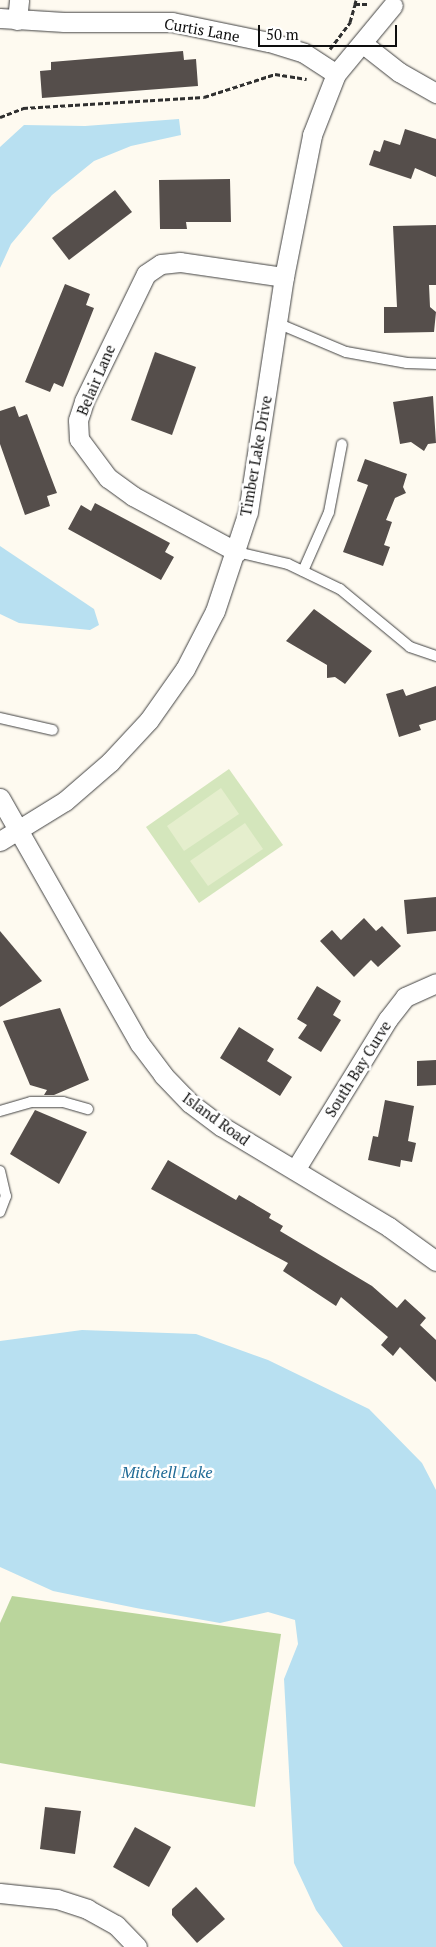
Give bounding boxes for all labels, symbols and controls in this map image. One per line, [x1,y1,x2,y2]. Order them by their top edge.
street label: Curtis Lane [163,14,241,46]
scale bar [261,15,400,47]
text: 50 m [266,24,299,44]
street label: Belair Lane [73,342,119,418]
street label: Timber Lake Drive [237,394,275,518]
street label: South Bay Curve [321,1018,395,1120]
street label: Island Road [179,1089,253,1149]
water label: Mitchell Lake [121,1462,213,1482]

